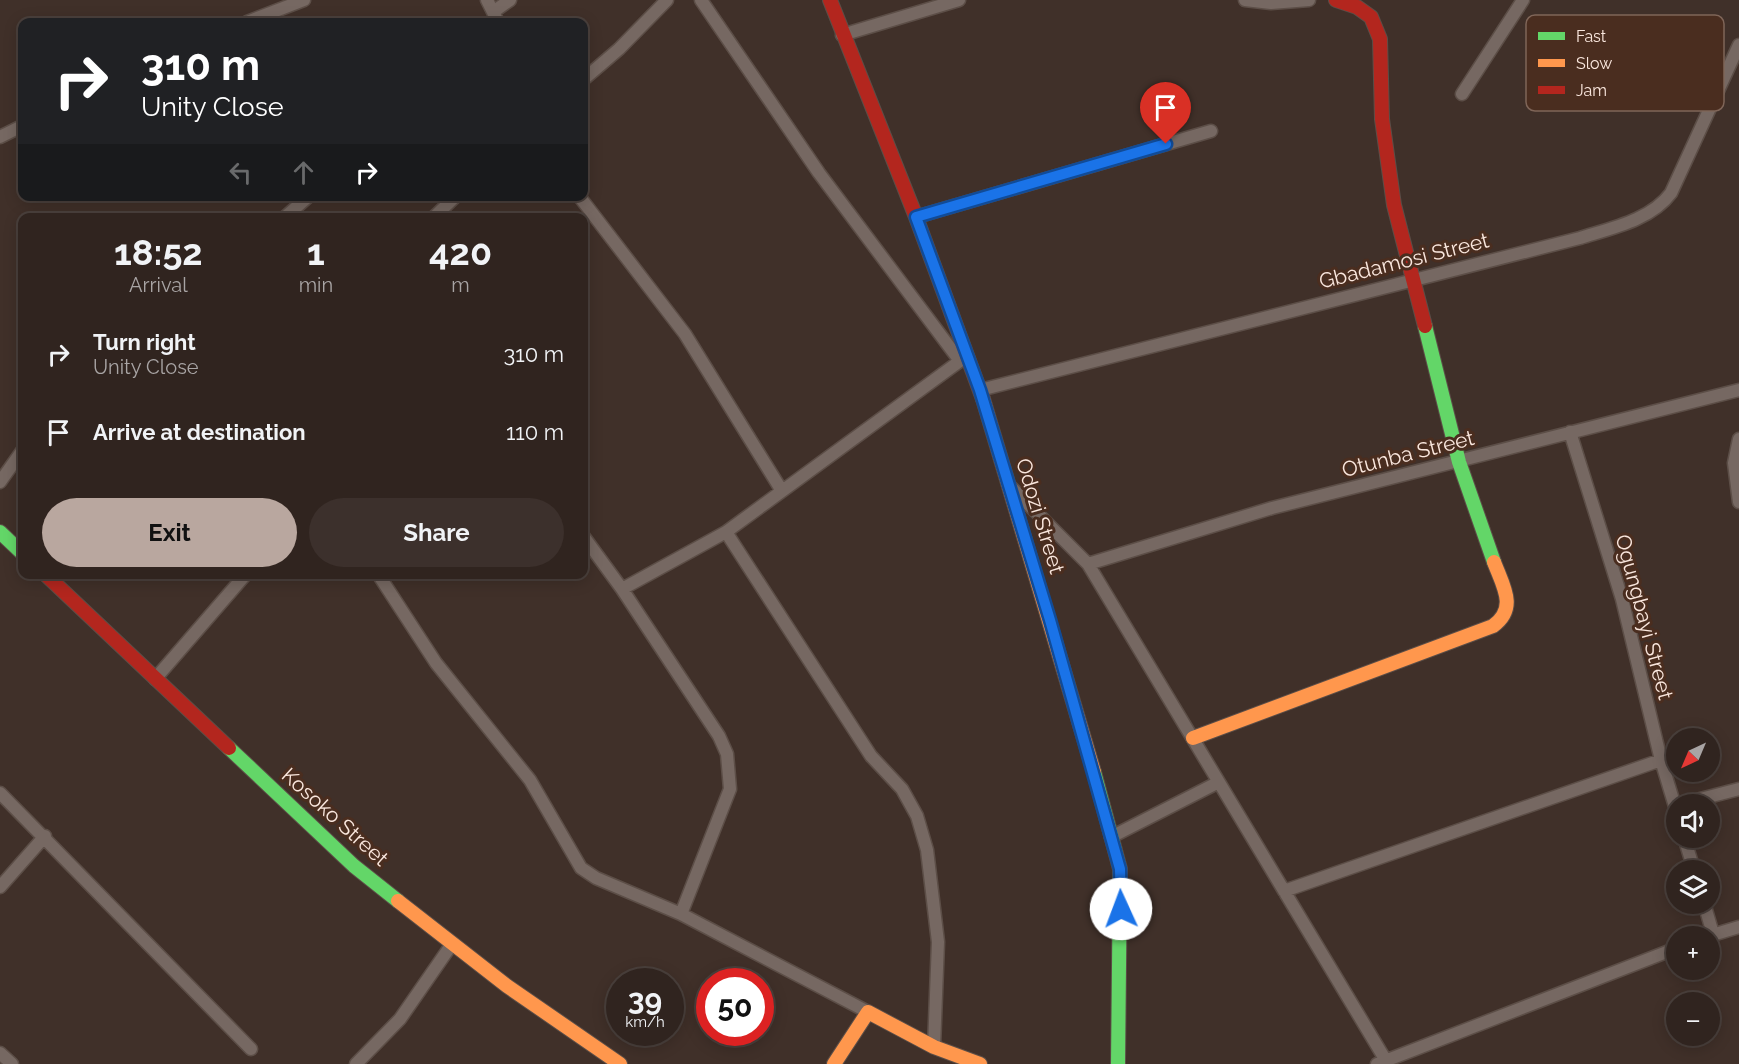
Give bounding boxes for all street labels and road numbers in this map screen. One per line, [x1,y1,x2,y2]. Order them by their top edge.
street label: Gbadamosi Street [1316,227,1491,294]
street label: Otunba Street [1339,425,1477,482]
street label: Odozi Street [1011,455,1070,577]
street label: Ogungbayi Street [1610,532,1679,702]
street label: Kosoko Street [277,762,394,871]

